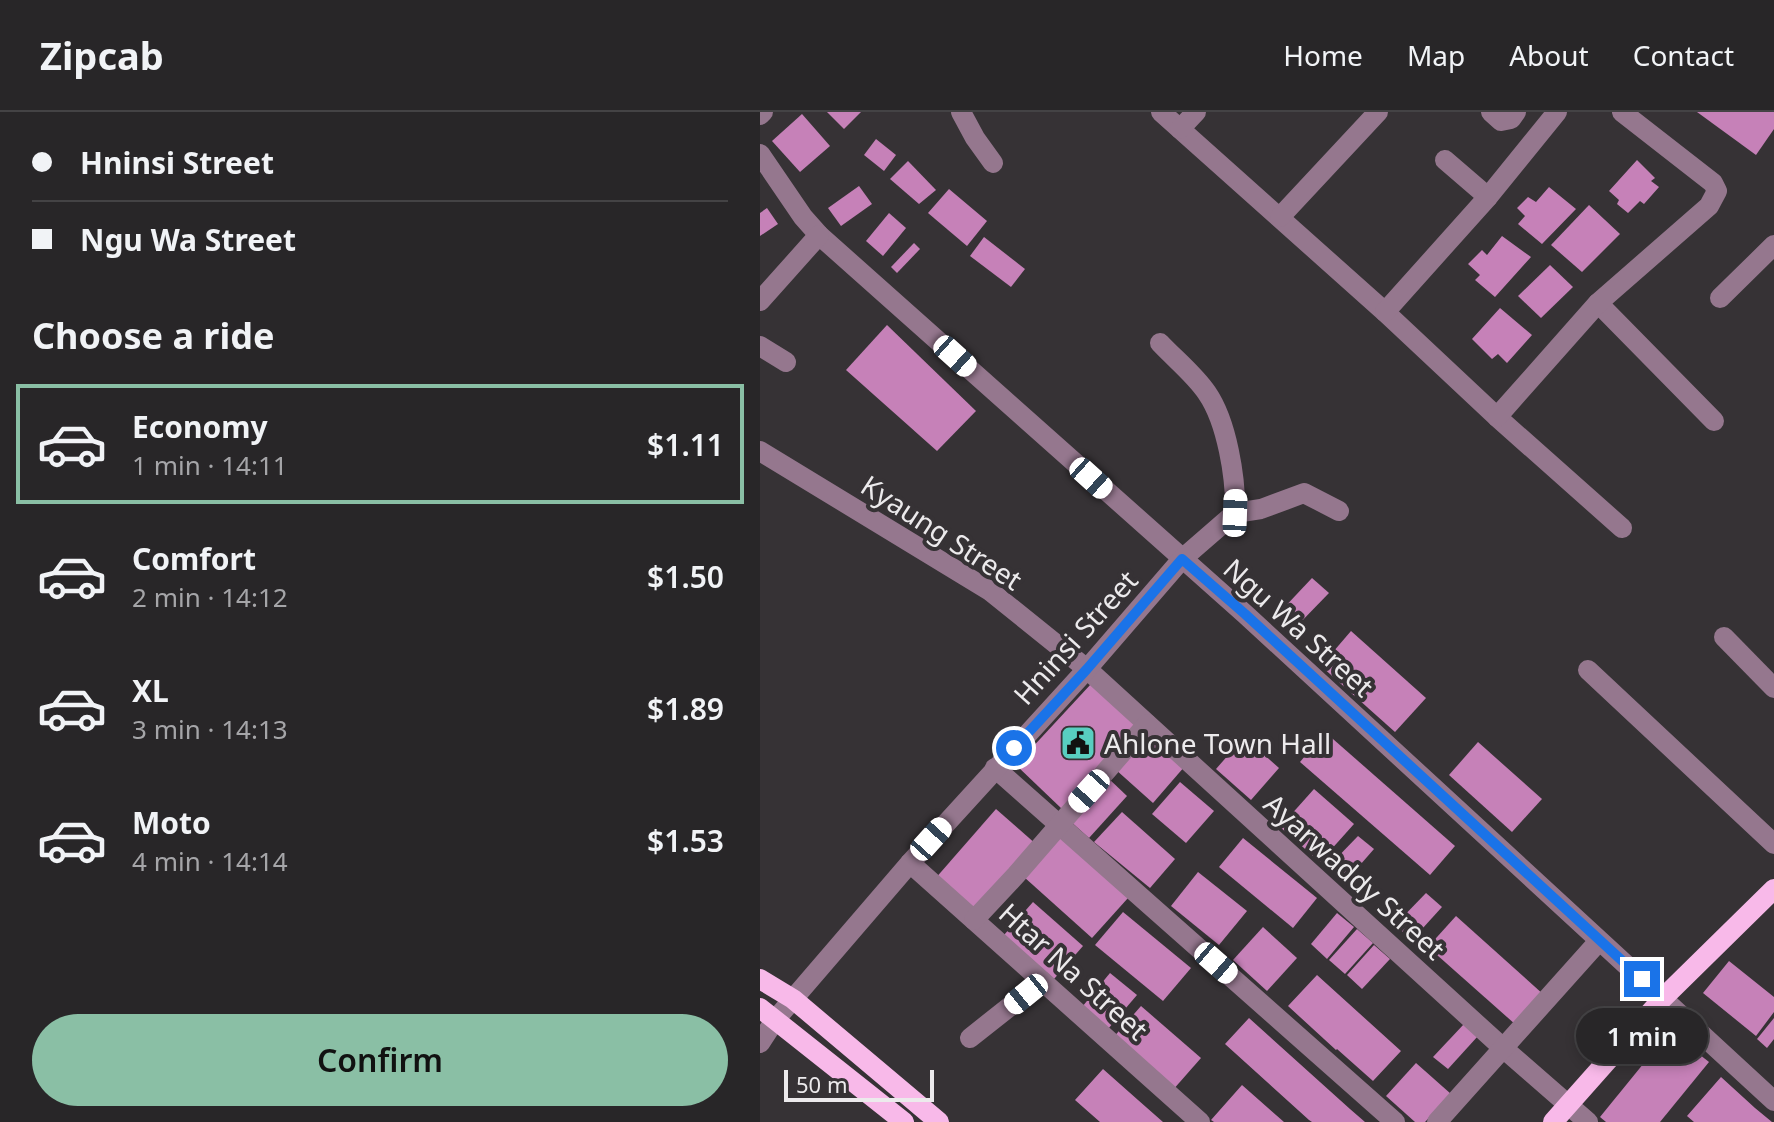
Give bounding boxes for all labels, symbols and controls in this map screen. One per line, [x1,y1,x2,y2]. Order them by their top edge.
text: Zipcab [40,29,164,81]
text: Home [1283,36,1363,74]
text: Map [1407,36,1465,74]
text: About [1509,36,1589,74]
text: Contact [1633,36,1734,74]
text: Hninsi Street [80,142,274,183]
text: Ngu Wa Street [80,219,296,260]
text: Choose a ride [32,311,274,360]
car [929,331,981,381]
text: Economy [132,406,268,447]
icon: car [36,408,108,480]
text: $1.11 [647,424,724,465]
text: 1 min · 14:11 [132,447,288,483]
car [1065,453,1117,503]
street label: Kyaung Street [854,466,1030,598]
car [1222,489,1248,537]
text: Comfort [132,538,256,579]
icon: car [36,540,108,612]
street label: Ngu Wa Street [1216,549,1382,705]
text: $1.50 [647,556,724,597]
street label: Hninsi Street [1004,562,1146,712]
text: 2 min · 14:12 [132,579,288,615]
text: XL [132,670,169,711]
icon: car [36,672,108,744]
text: $1.89 [647,688,724,729]
text: 3 min · 14:13 [132,711,288,747]
public building icon: Ahlone Town Hall [1059,724,1097,762]
place label: Ahlone Town Hall [1104,724,1331,762]
route start [996,730,1032,766]
car [1064,765,1114,817]
street label: Ayarwaddy Street [1256,784,1454,968]
text: Moto [132,802,211,843]
icon: car [36,804,108,876]
car [906,813,956,865]
text: $1.53 [647,820,724,861]
text: 4 min · 14:14 [132,843,288,879]
street label: Htar Na Street [991,894,1157,1048]
car [1190,938,1242,988]
route end [1624,961,1660,997]
car [1000,970,1052,1018]
callout: 1 min [1576,1007,1708,1063]
button: Confirm [32,1014,728,1106]
text: 1 min [1607,1018,1677,1054]
scale bar [784,1066,934,1102]
text: 50 m [796,1069,847,1099]

